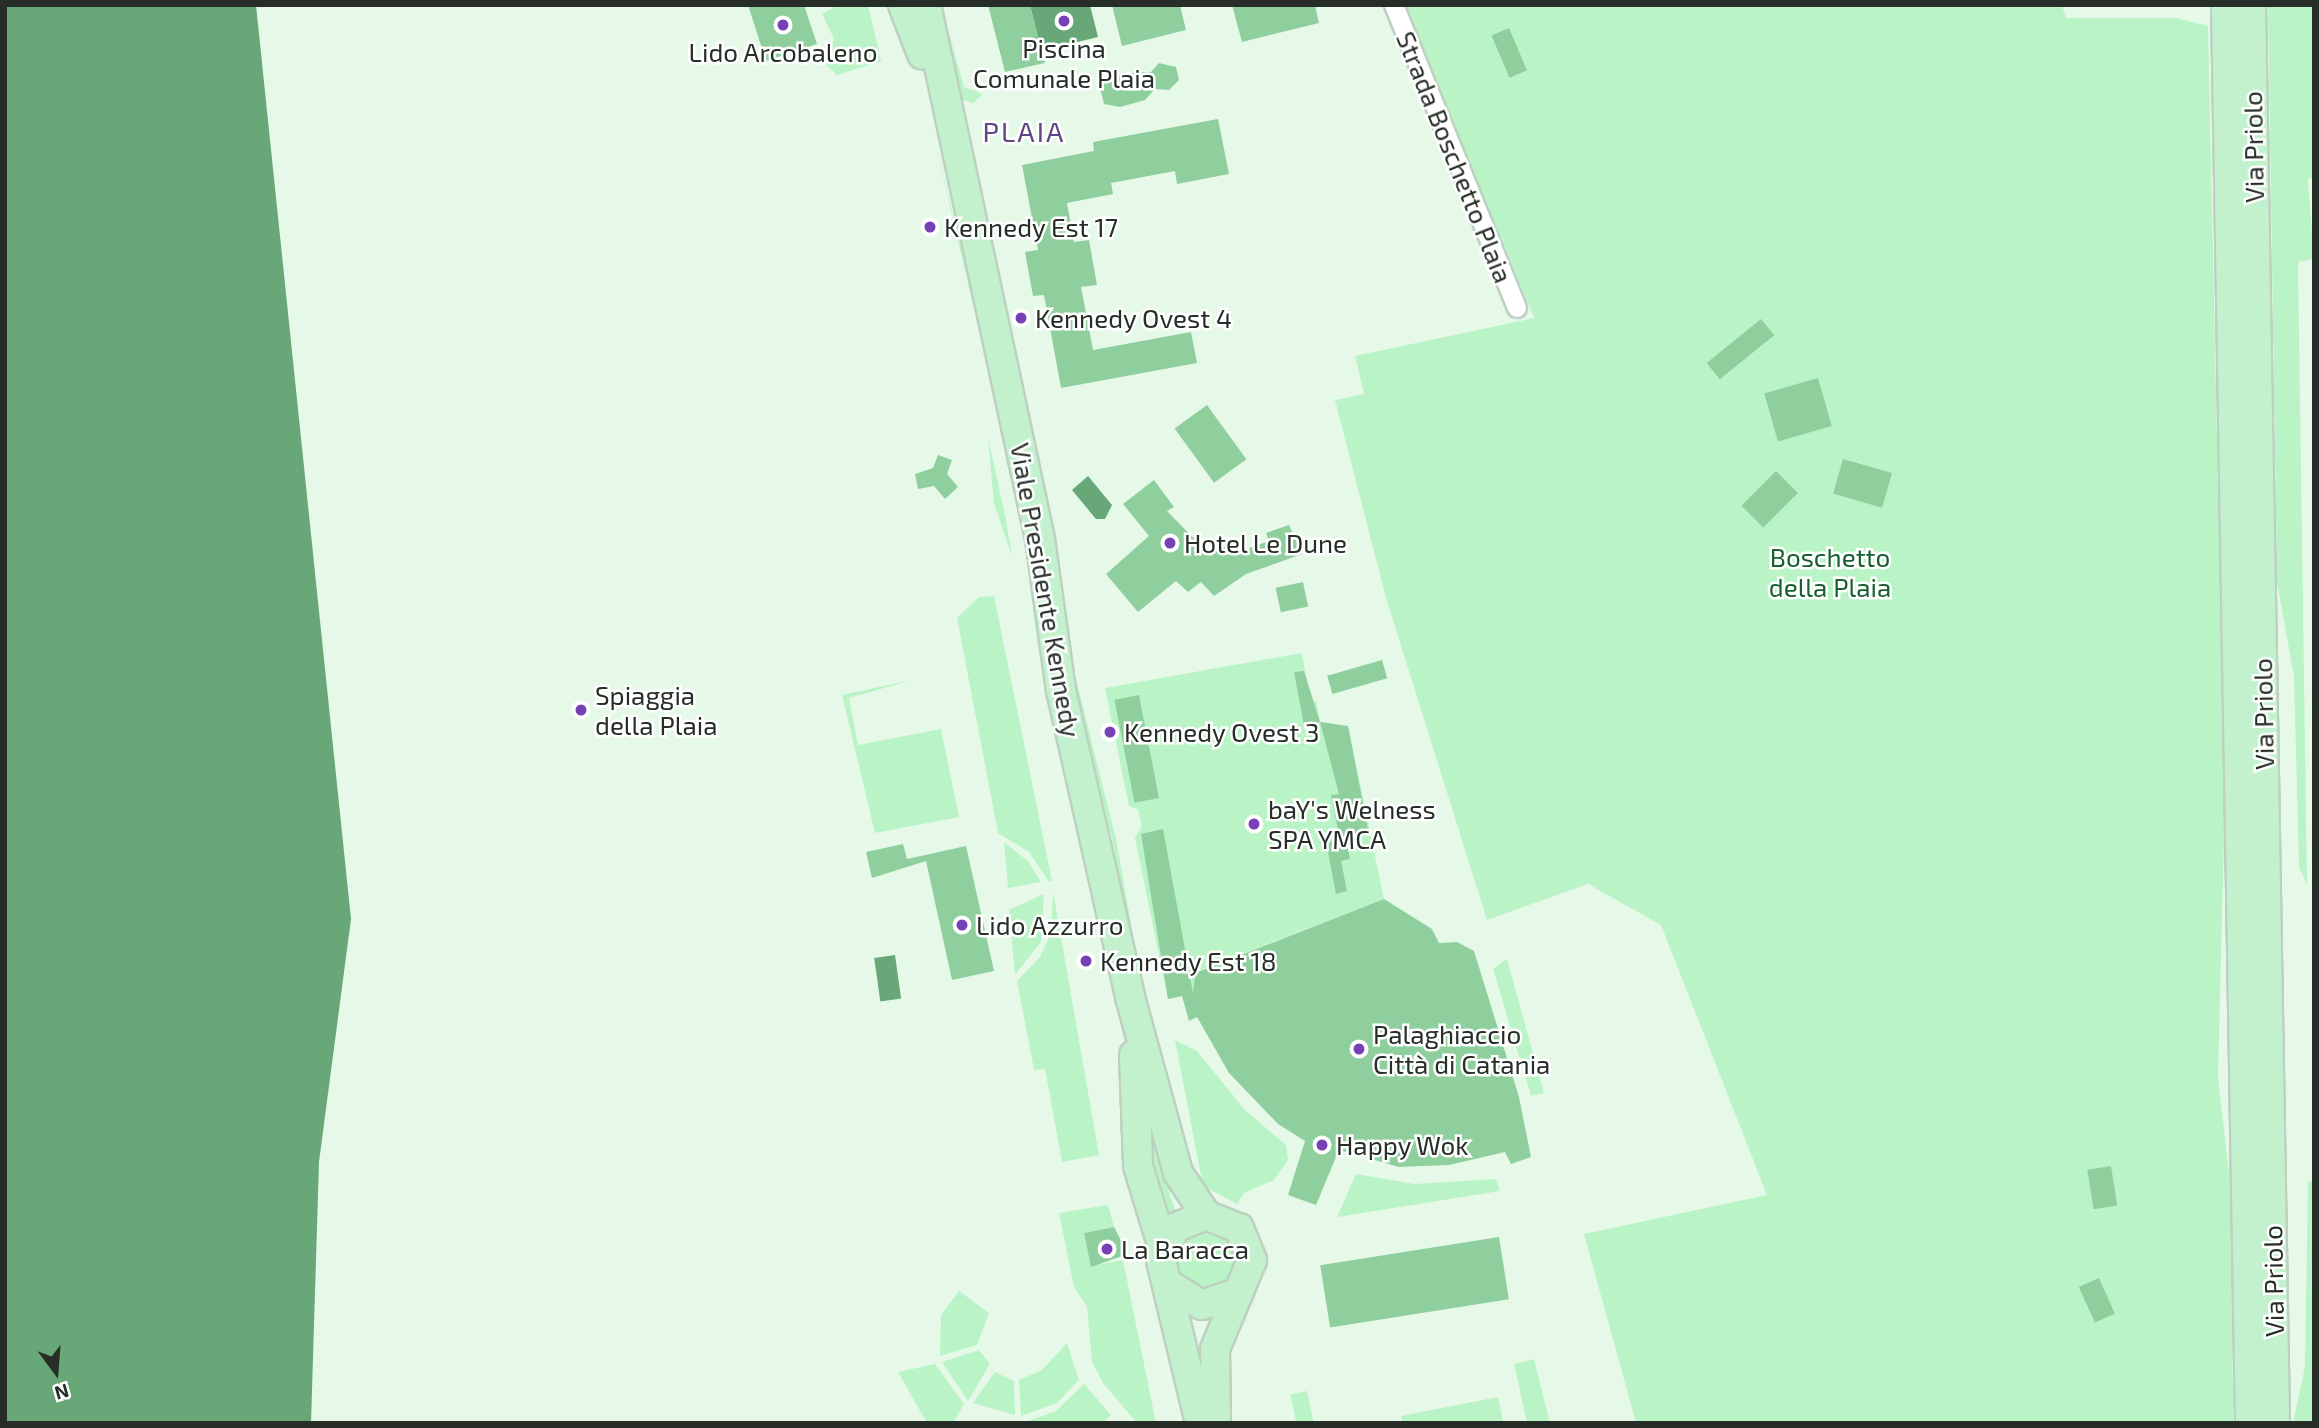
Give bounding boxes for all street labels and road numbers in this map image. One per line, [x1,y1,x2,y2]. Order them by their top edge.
street label: Strada Boschetto Plaia [1390,27,1520,287]
street label: Via Priolo [2236,91,2270,203]
street label: Viale Presidente Kennedy [1005,440,1087,740]
street label: Via Priolo [2246,658,2280,770]
street label: Via Priolo [2256,1225,2290,1337]

